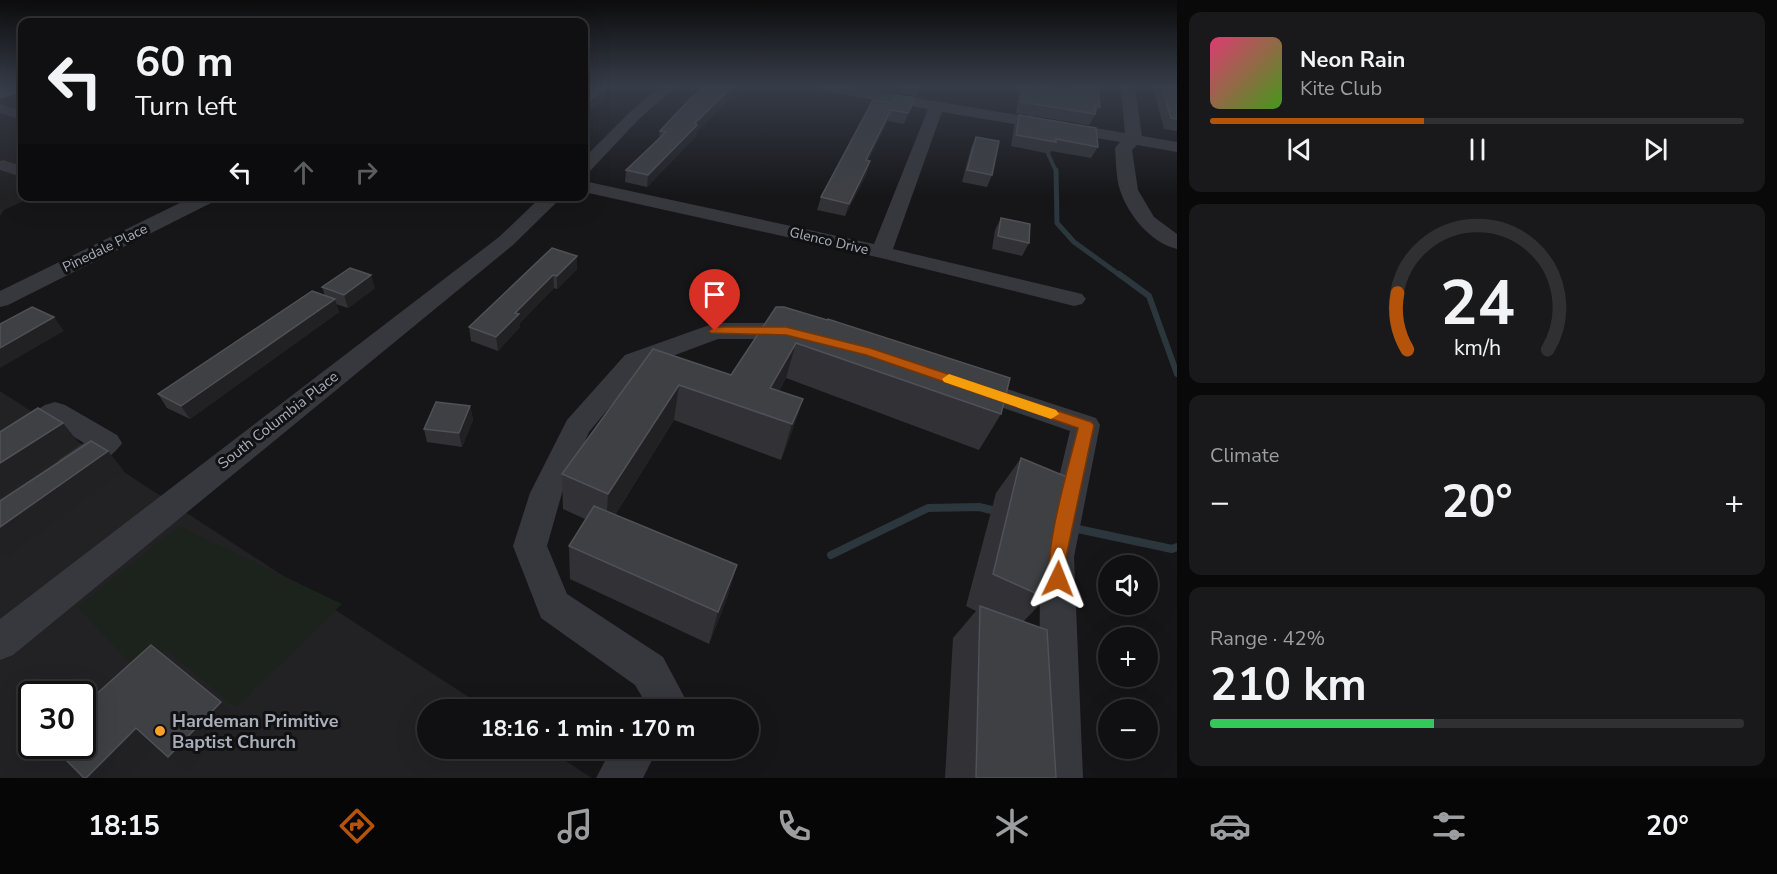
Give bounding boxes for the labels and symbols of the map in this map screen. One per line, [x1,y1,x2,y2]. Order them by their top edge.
street label: Pinedale Place [59,219,151,277]
street label: Glenco Drive [788,223,870,259]
pin [689,269,740,331]
street label: South Columbia Place [214,367,342,473]
position arrow [1026,547,1090,611]
speed limit sign: 30 [18,681,96,759]
place label: Hardeman Primitive Baptist Church [172,709,339,754]
marker: Hardeman Primitive Baptist Church [153,724,167,738]

